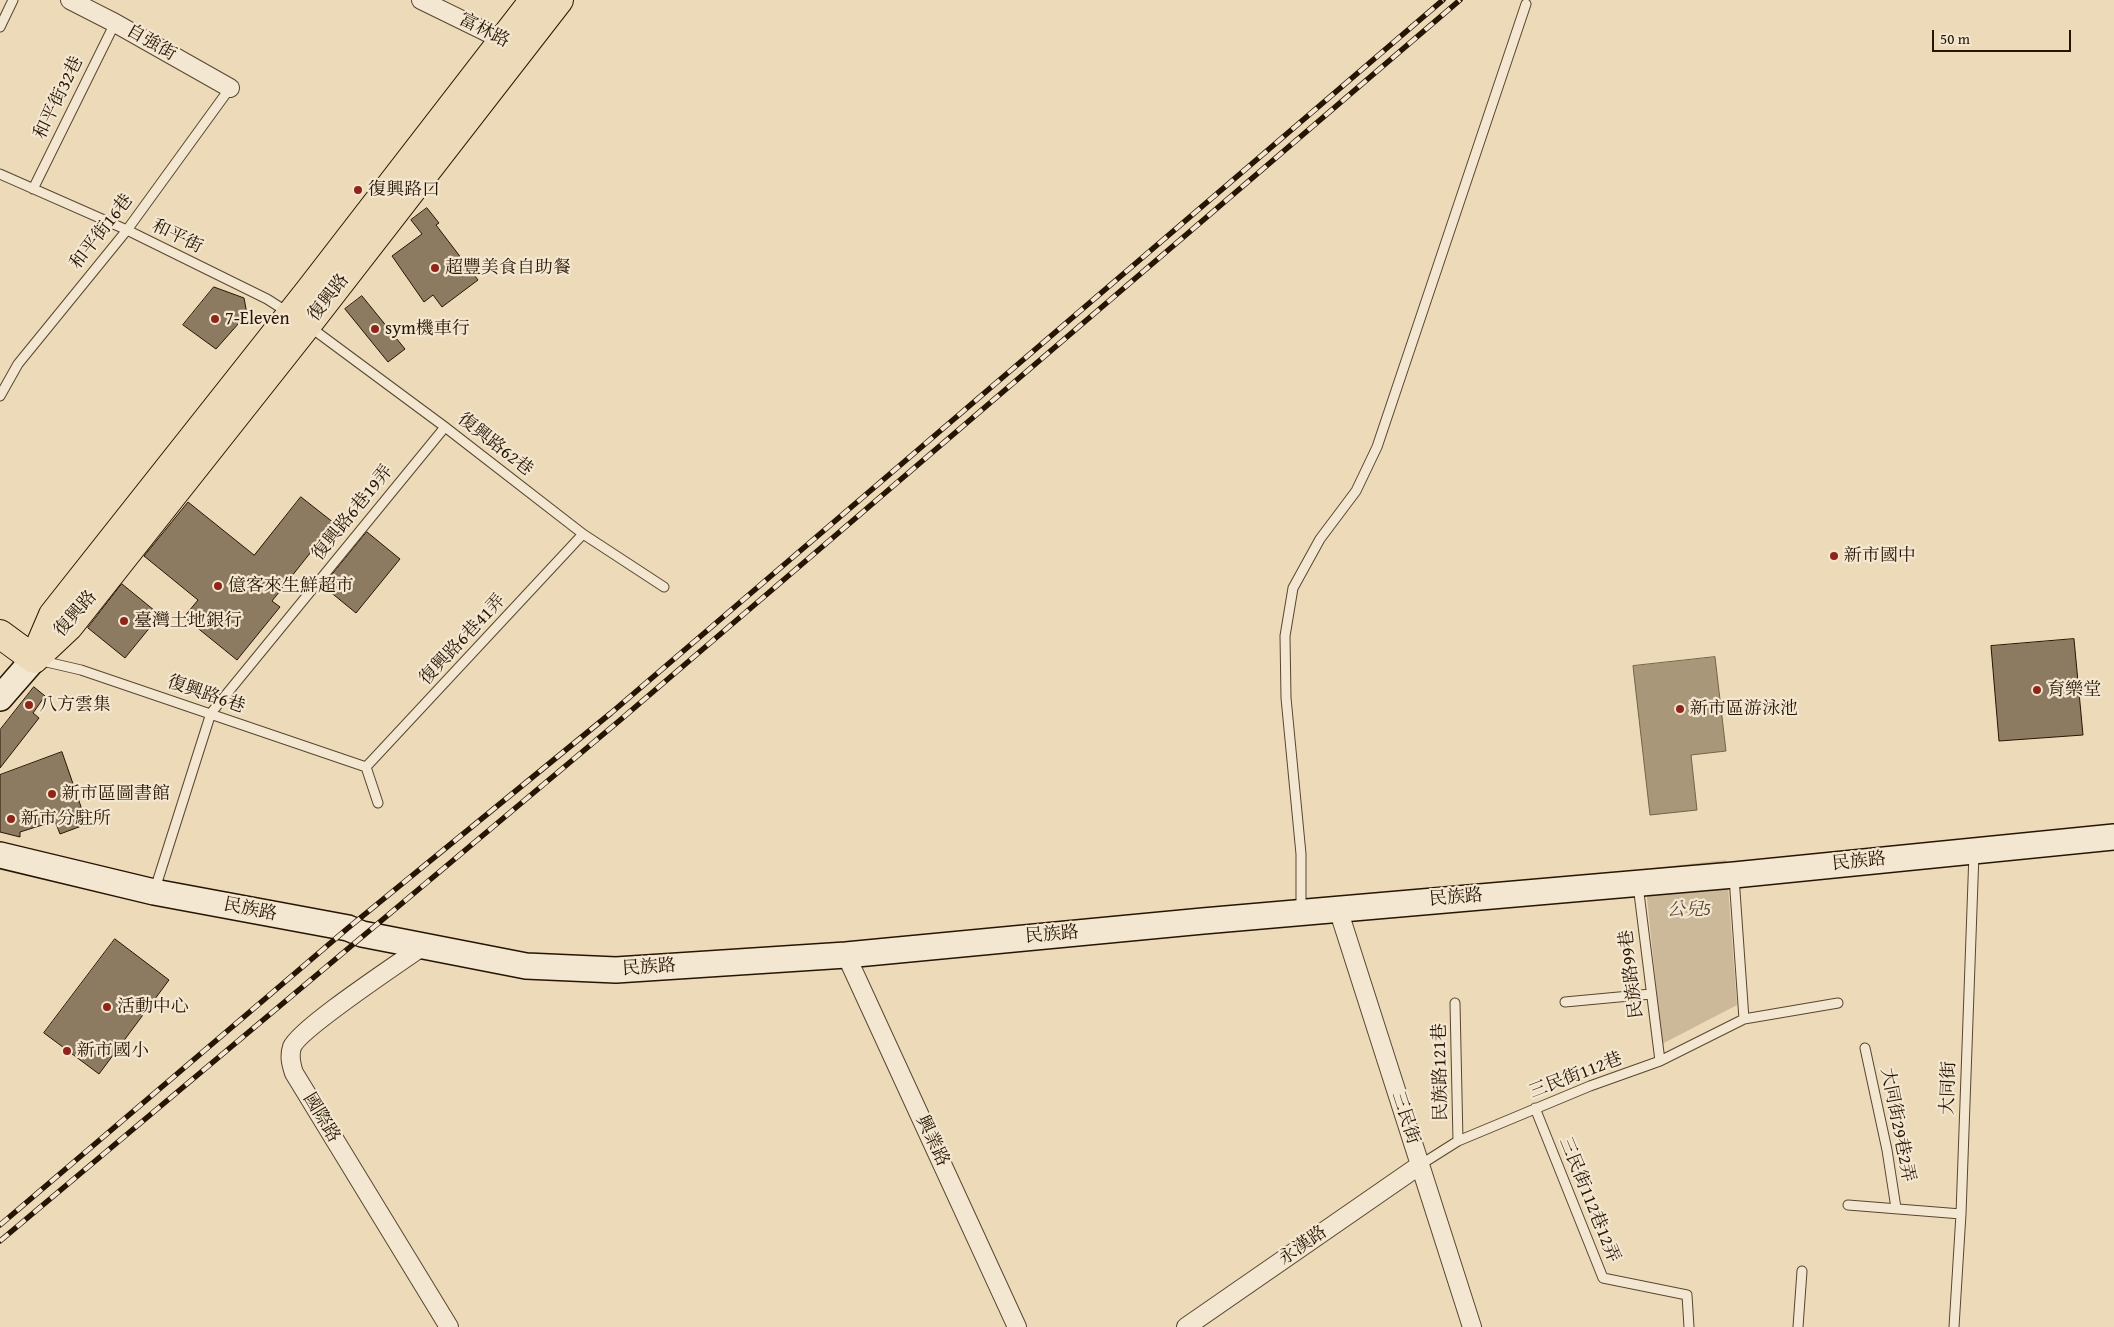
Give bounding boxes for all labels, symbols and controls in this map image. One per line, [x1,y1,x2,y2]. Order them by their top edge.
street label: 富林路 [455,9,513,53]
street label: 自強街 [122,20,180,66]
scale bar [1934,20,2073,52]
text: 50 m [1940,28,1970,49]
street label: 和平街32巷 [30,53,88,143]
place label: 復興路口 [368,179,440,201]
marker: 復興路口 [352,184,364,196]
street label: 和平街16巷 [66,190,138,274]
street label: 和平街 [148,215,206,259]
place label: 超豐美食自助餐 [445,257,571,279]
marker: 超豐美食自助餐 [429,262,441,274]
street label: 復興路 [304,270,354,326]
place label: 7-Eleven [225,308,290,330]
marker: 7-Eleven [209,313,221,325]
place label: sym機車行 [385,318,470,340]
marker: sym機車行 [369,323,381,335]
street label: 復興路62巷 [453,409,537,481]
street label: 復興路6巷19弄 [308,461,398,565]
place label: 新市國中 [1844,545,1916,567]
marker: 新市國中 [1828,550,1840,562]
place label: 億客來生鮮超市 [228,575,354,597]
marker: 億客來生鮮超市 [212,580,224,592]
street label: 復興路 [50,587,102,641]
street label: 復興路6巷41弄 [416,590,510,690]
place label: 臺灣土地銀行 [134,610,242,632]
marker: 臺灣土地銀行 [118,615,130,627]
street label: 復興路6巷 [164,672,248,718]
place label: 育樂堂 [2047,679,2101,701]
marker: 育樂堂 [2031,684,2043,696]
place label: 八方雲集 [39,694,111,716]
place label: 新市區游泳池 [1690,698,1798,720]
marker: 八方雲集 [23,699,35,711]
marker: 新市區游泳池 [1674,703,1686,715]
place label: 新市區圖書館 [62,783,170,805]
marker: 新市區圖書館 [46,788,58,800]
place label: 新市分駐所 [21,808,111,830]
marker: 新市分駐所 [5,813,17,825]
street label: 民族路 [1831,848,1887,876]
street label: 民族路 [1428,885,1484,911]
street label: 民族路 [221,894,279,926]
park label: 公兒5 [1667,899,1711,921]
street label: 民族路 [1024,922,1080,948]
street label: 民族路99巷 [1616,928,1648,1020]
street label: 民族路 [621,955,677,981]
place label: 活動中心 [117,996,189,1018]
marker: 活動中心 [101,1001,113,1013]
street label: 民族路121巷 [1429,1023,1453,1121]
place label: 新市國小 [77,1040,149,1062]
marker: 新市國小 [61,1045,73,1057]
street label: 三民街112巷 [1526,1048,1626,1104]
street label: 大同街 [1937,1061,1961,1115]
street label: 大同街29巷2弄 [1875,1066,1919,1184]
street label: 國際路 [298,1089,344,1147]
street label: 三民街 [1386,1089,1424,1147]
street label: 興業路 [911,1112,953,1170]
street label: 三民街112巷12弄 [1554,1134,1624,1266]
street label: 永漢路 [1275,1222,1331,1270]

